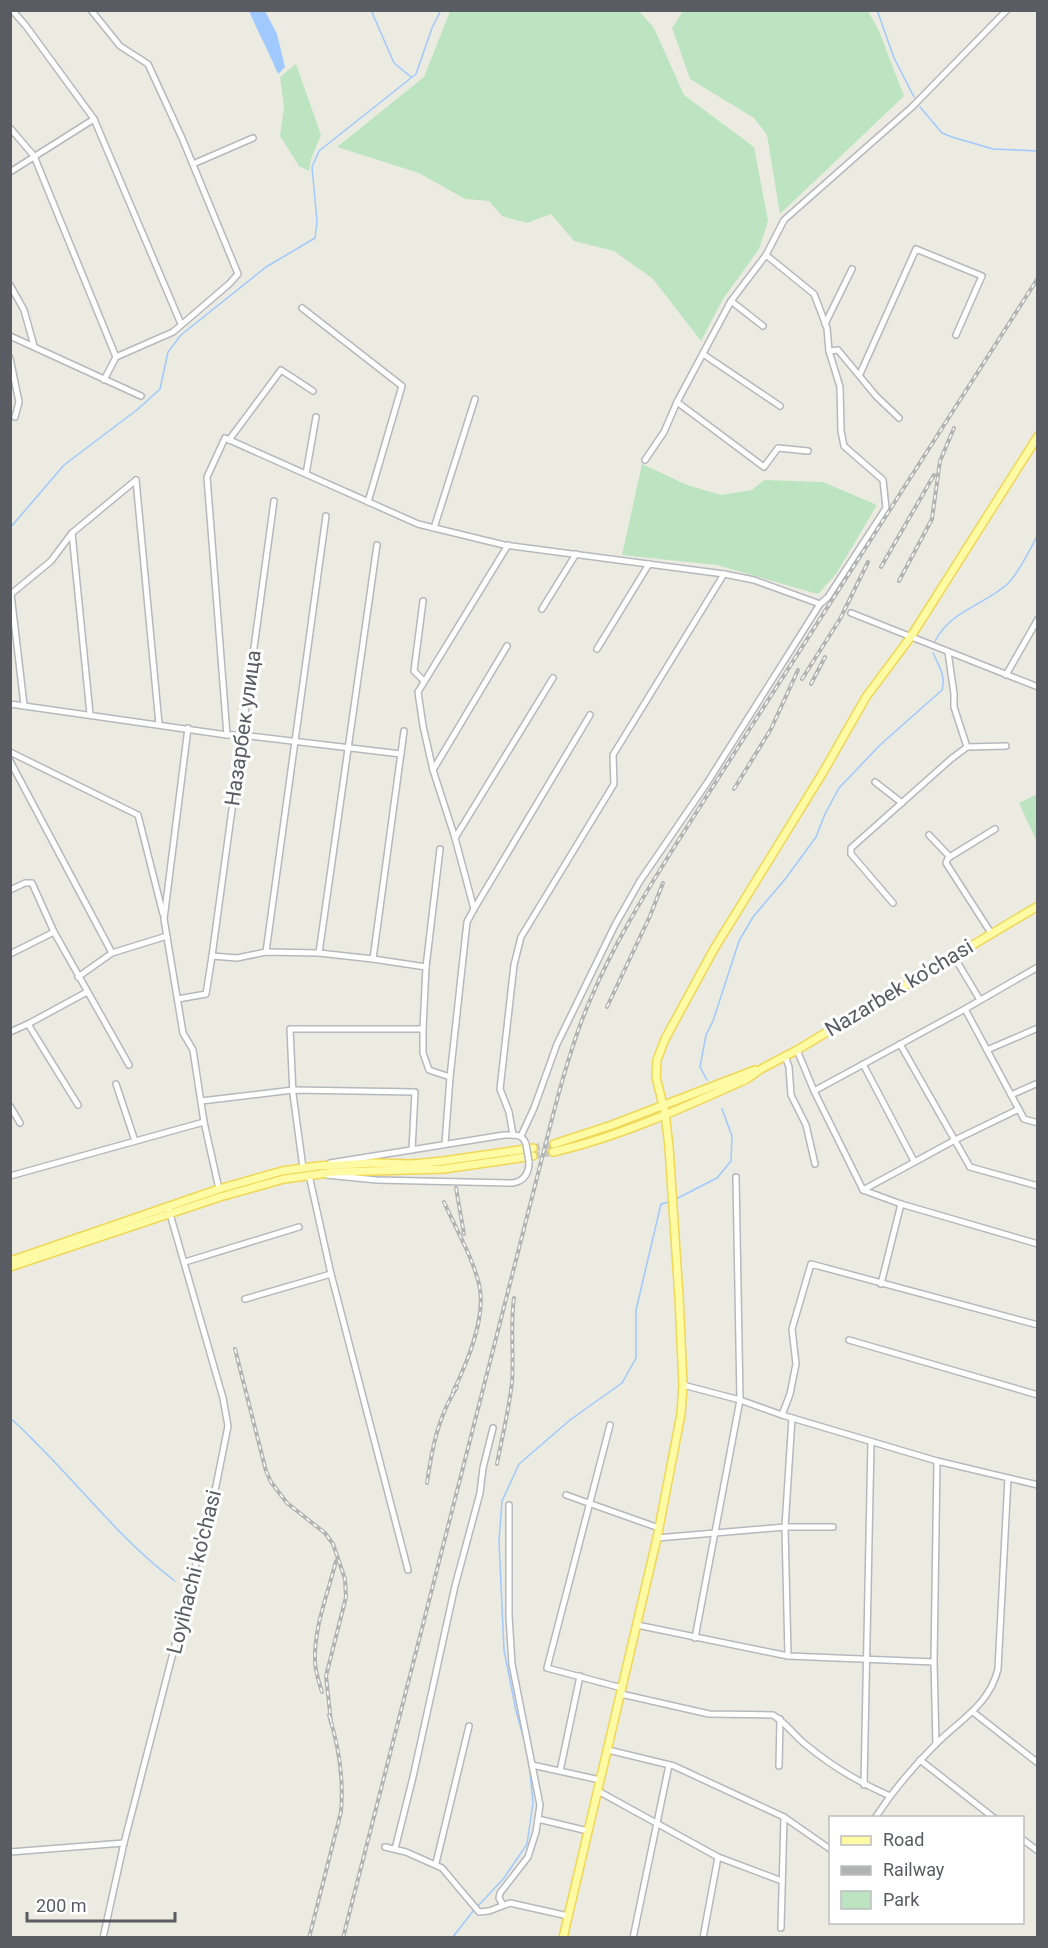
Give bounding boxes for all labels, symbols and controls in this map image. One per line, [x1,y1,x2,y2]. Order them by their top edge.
street label: Назарбек улица [220,648,266,808]
street label: Nazarbek ko'chasi [821,934,977,1042]
street label: Loyihachi ko'chasi [162,1487,226,1657]
legend [829,1816,1024,1924]
text: Road [883,1829,924,1850]
text: Railway [883,1859,945,1880]
scale bar [27,1885,176,1923]
text: Park [883,1889,920,1910]
text: 200 m [36,1895,87,1916]

